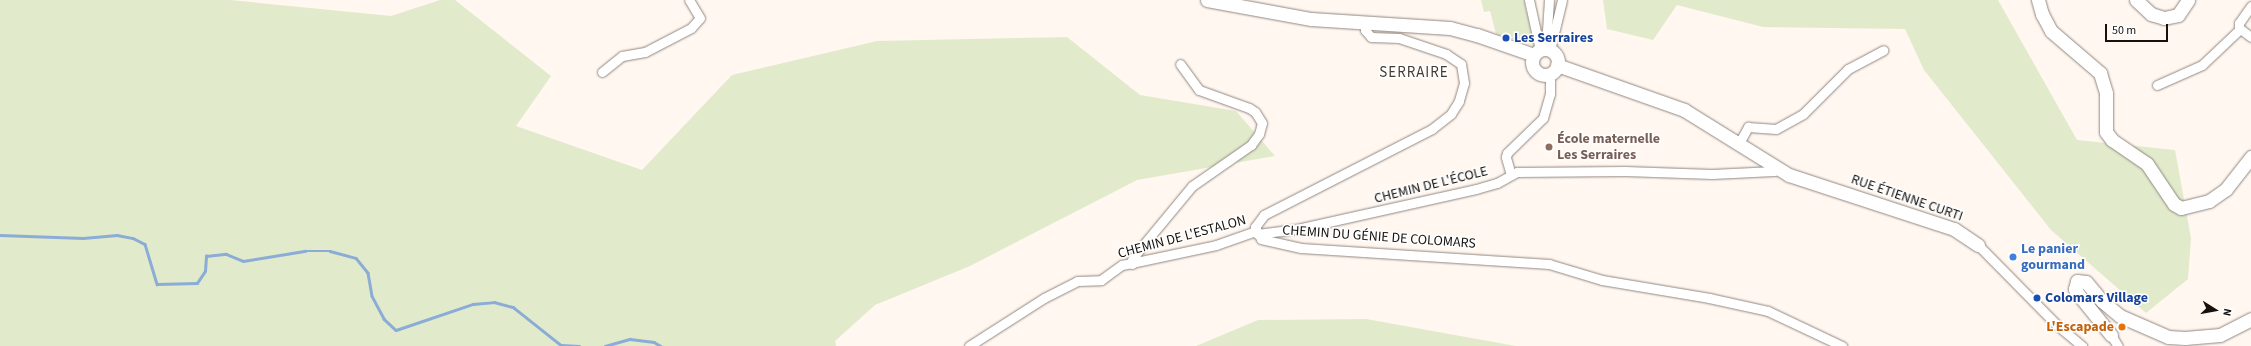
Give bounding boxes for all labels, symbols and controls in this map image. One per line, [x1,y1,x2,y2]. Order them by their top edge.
scale bar [2107,16,2170,42]
text: 50 m [2112,22,2136,39]
place label: Les Serraires [1514,30,1593,46]
marker: Les Serraires [1501,33,1511,43]
district label: SERRAIRE [1379,64,1449,82]
place label: École maternelle Les Serraires [1557,131,1660,164]
marker: École maternelle Les Serraires [1544,142,1554,152]
street label: CHEMIN DE L'ÉCOLE [1372,163,1490,207]
street label: RUE ÉTIENNE CURTI [1849,171,1965,225]
street label: CHEMIN DE L'ESTALON [1116,212,1248,262]
street label: CHEMIN DU GÉNIE DE COLOMARS [1282,222,1476,252]
place label: Le panier gourmand [2021,241,2085,274]
marker: Le panier gourmand [2008,252,2018,262]
place label: Colomars Village [2045,290,2148,306]
north arrow [2195,290,2235,330]
marker: Colomars Village [2032,293,2042,303]
text: N [2219,307,2235,317]
place label: L'Escapade [2046,319,2114,335]
marker: L'Escapade [2117,322,2127,332]

